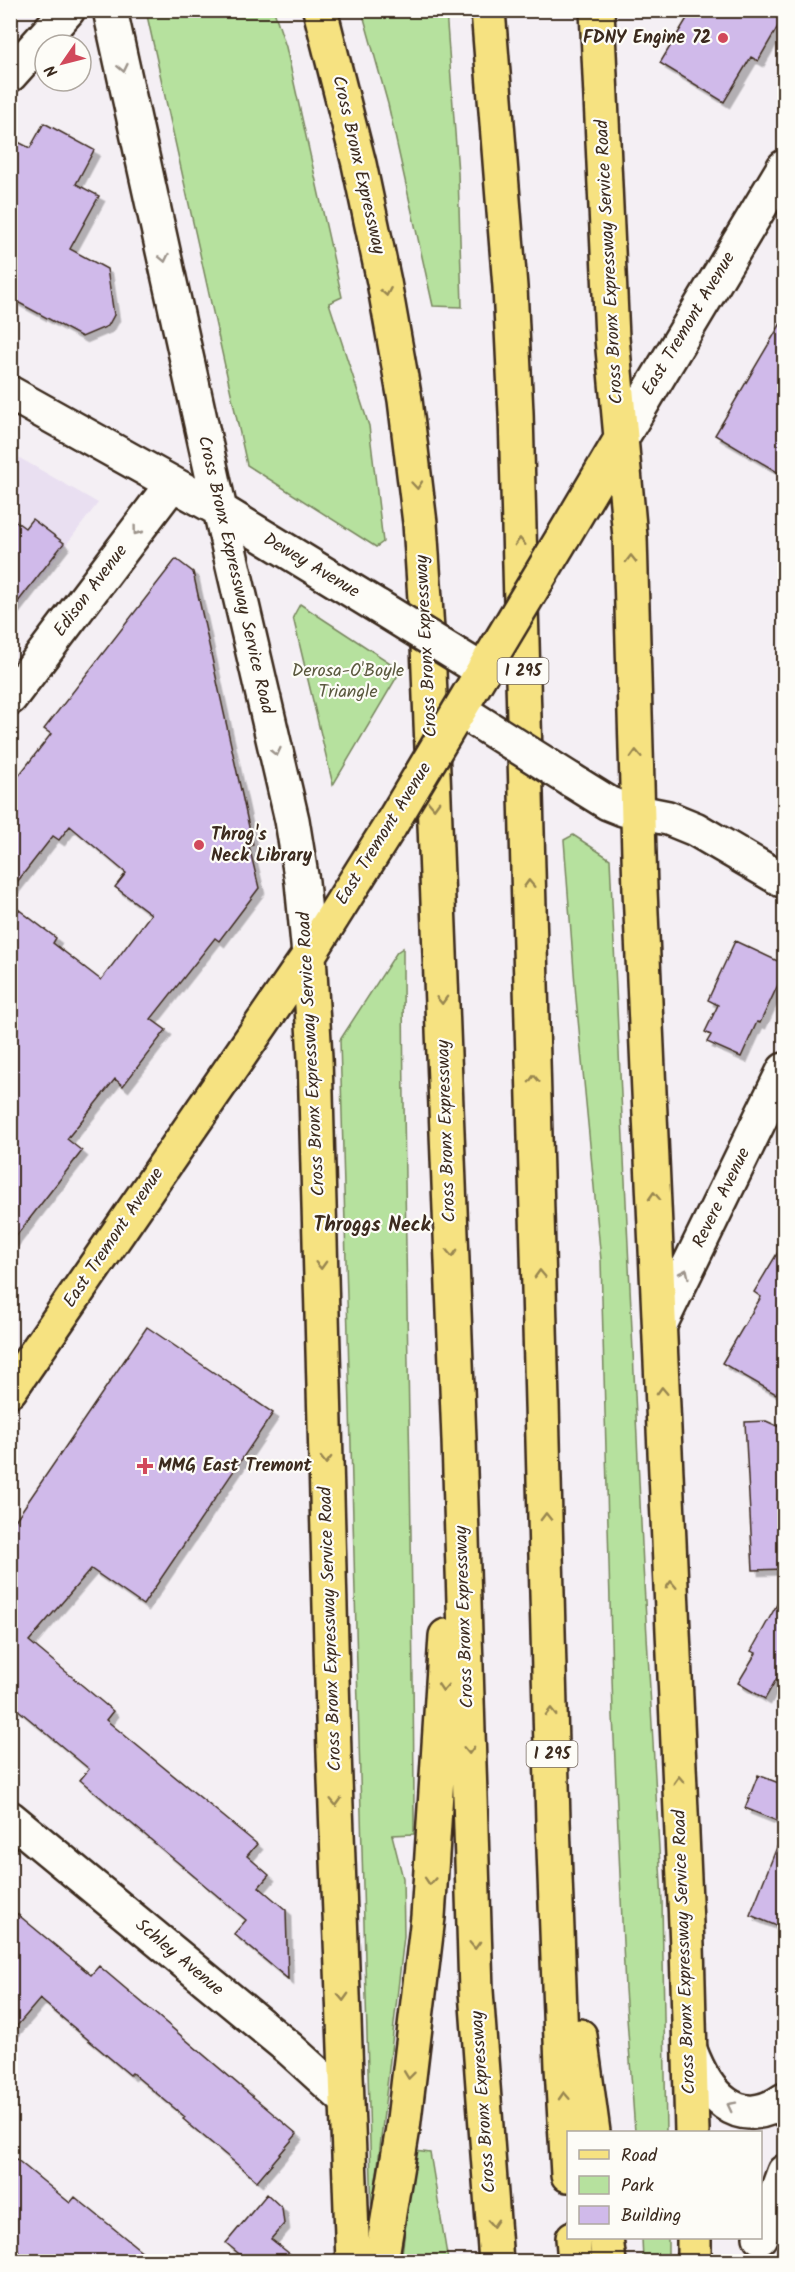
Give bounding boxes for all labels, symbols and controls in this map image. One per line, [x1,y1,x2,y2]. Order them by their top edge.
place label: FDNY Engine 72 [583,24,711,53]
marker: FDNY Engine 72 [716,31,730,45]
north arrow [33,33,93,93]
text: N [39,59,65,82]
one-way arrow [116,62,129,72]
street label: Cross Bronx Expressway [323,73,393,258]
street label: Cross Bronx Expressway Service Road [588,118,632,405]
street label: East Tremont Avenue [634,246,744,402]
one-way arrow [157,253,170,263]
one-way arrow [379,287,392,297]
street label: Cross Bronx Expressway Service Road [189,433,281,718]
one-way arrow [410,480,423,489]
one-way arrow [133,524,144,535]
street label: Dewey Avenue [257,526,365,606]
one-way arrow [513,538,526,547]
street label: Edison Avenue [46,539,136,643]
street label: Cross Bronx Expressway [408,553,446,738]
one-way arrow [625,554,637,563]
park label: Derosa-O'Boyle Triangle [292,657,404,707]
road number: I 295 [498,658,548,684]
one-way arrow [269,746,282,756]
one-way arrow [630,749,642,758]
street label: East Tremont Avenue [328,757,440,911]
one-way arrow [428,801,441,810]
place label: Throg's Neck Library [211,821,313,871]
marker: Throg's Neck Library [192,838,206,852]
one-way arrow [523,880,535,889]
street label: Cross Bronx Expressway Service Road [290,910,334,1197]
one-way arrow [435,996,448,1005]
street label: Cross Bronx Expressway [429,1039,465,1223]
one-way arrow [528,1075,541,1084]
street label: Revere Avenue [685,1143,759,1253]
street label: East Tremont Avenue [56,1162,172,1314]
one-way arrow [647,1191,660,1200]
district label: Throggs Neck [314,1210,432,1242]
one-way arrow [445,1248,458,1257]
one-way arrow [315,1261,327,1270]
one-way arrow [678,1268,690,1279]
one-way arrow [533,1269,546,1278]
one-way arrow [656,1386,669,1395]
place label: MMG East Tremont [158,1452,312,1481]
one-way arrow [320,1456,332,1465]
marker: MMG East Tremont [136,1457,154,1475]
street label: Cross Bronx Expressway Service Road [312,1485,350,1772]
one-way arrow [540,1512,552,1521]
street label: Cross Bronx Expressway [447,1525,483,1709]
one-way arrow [664,1581,677,1590]
one-way arrow [437,1682,450,1691]
one-way arrow [544,1707,557,1716]
road number: I 295 [526,1741,578,1767]
one-way arrow [462,1746,475,1755]
one-way arrow [672,1776,685,1785]
one-way arrow [330,1798,342,1807]
street label: Cross Bronx Expressway Service Road [666,1808,704,2095]
one-way arrow [424,1877,437,1886]
street label: Schley Avenue [128,1912,230,2004]
one-way arrow [468,1941,481,1950]
one-way arrow [336,1993,349,2002]
street label: Cross Bronx Expressway [463,2009,505,2194]
one-way arrow [404,2071,416,2080]
one-way arrow [557,2091,570,2100]
one-way arrow [726,2101,737,2113]
legend [567,2131,762,2239]
text: Road [621,2142,658,2171]
text: Park [621,2172,654,2201]
text: Building [621,2202,681,2231]
one-way arrow [486,2219,499,2228]

